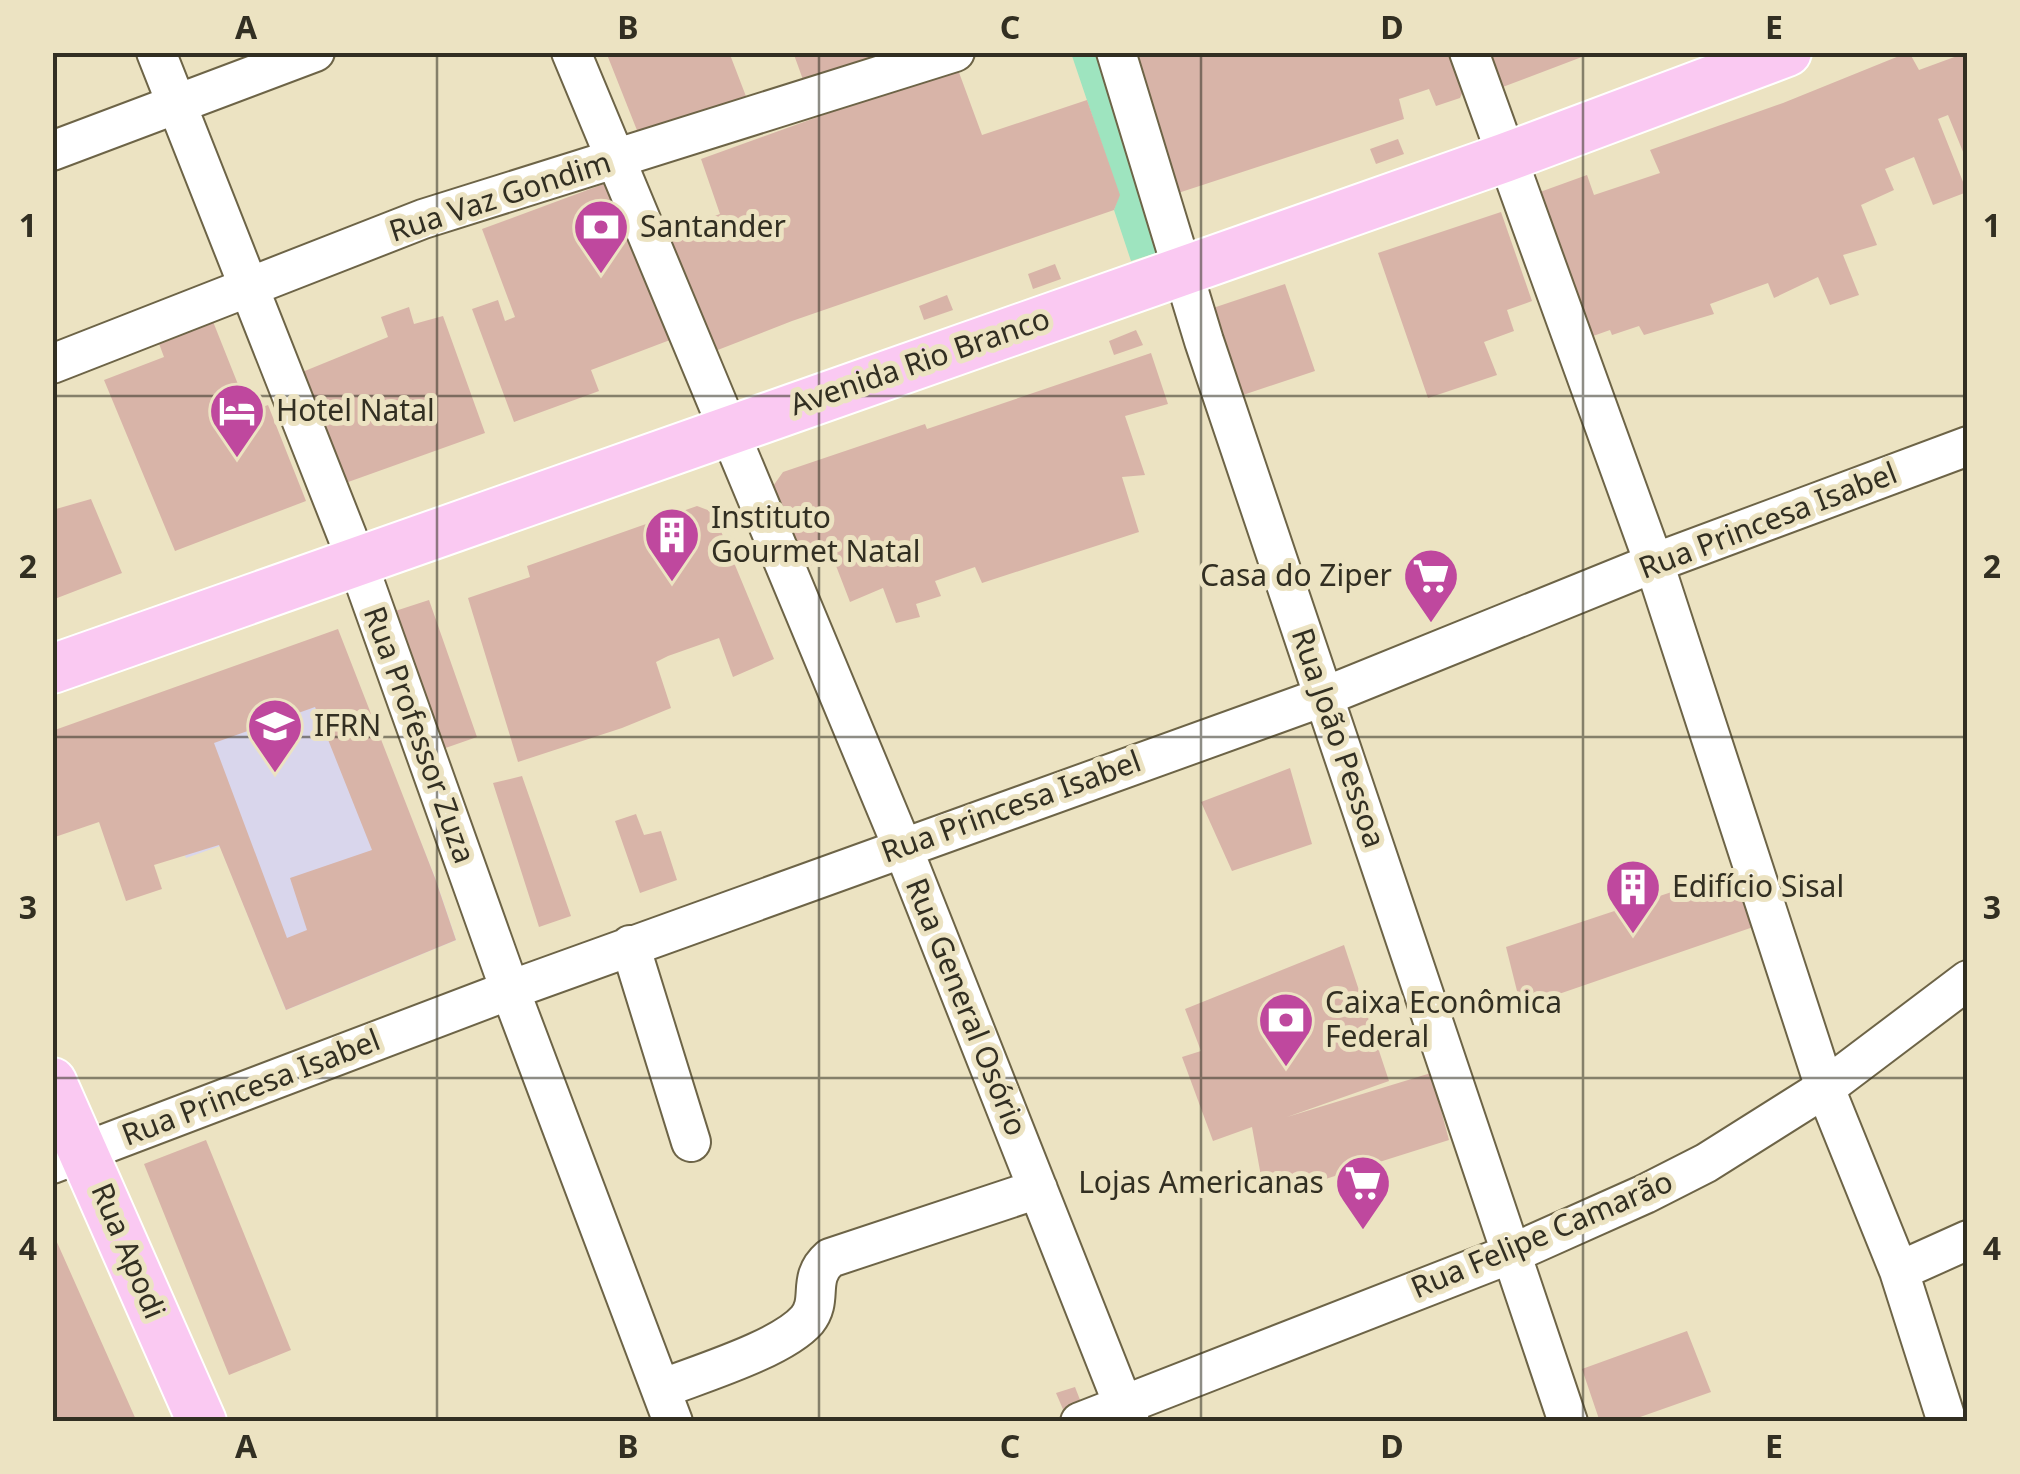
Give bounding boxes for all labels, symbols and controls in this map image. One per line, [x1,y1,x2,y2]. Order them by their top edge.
text: A [235,5,258,48]
text: B [617,5,639,48]
text: C [1000,5,1020,48]
text: D [1380,5,1404,48]
text: E [1765,5,1783,48]
street label: Rua Vaz Gondim [383,140,616,251]
bank icon: Santander [571,197,631,276]
text: 1 [19,203,37,246]
text: 1 [1983,203,2001,246]
place label: Santander [640,205,786,246]
street label: Avenida Rio Branco [784,297,1055,424]
hotel icon: Hotel Natal [207,381,267,460]
place label: Hotel Natal [276,389,435,430]
street label: Rua Princesa Isabel [1632,451,1902,588]
place label: Instituto Gourmet Natal [711,496,921,571]
building icon: Instituto Gourmet Natal [642,505,702,584]
text: 2 [19,544,37,587]
text: 2 [1983,544,2001,587]
supermarket icon: Casa do Ziper [1401,546,1461,625]
place label: Casa do Ziper [1200,554,1392,595]
street label: Rua Professor Zuza [355,600,486,869]
street label: Rua João Pessoa [1283,622,1396,853]
school or university icon: IFRN [245,696,305,775]
place label: IFRN [314,704,381,745]
street label: Rua Princesa Isabel [875,740,1146,872]
building icon: Edifício Sisal [1603,857,1663,936]
place label: Edifício Sisal [1672,865,1844,906]
street label: Rua General Osório [897,872,1038,1141]
text: 3 [19,885,37,928]
text: 3 [1983,885,2001,928]
place label: Caixa Econômica Federal [1325,981,1562,1056]
bank icon: Caixa Econômica Federal [1256,990,1316,1069]
street label: Rua Princesa Isabel [115,1018,385,1155]
supermarket icon: Lojas Americanas [1333,1153,1393,1232]
street label: Rua Felipe Camarão [1404,1160,1678,1307]
place label: Lojas Americanas [1078,1161,1324,1202]
street label: Rua Apodi [82,1176,176,1325]
text: 4 [19,1226,37,1269]
text: 4 [1983,1226,2001,1269]
text: A [235,1424,258,1467]
text: B [617,1424,639,1467]
text: C [1000,1424,1020,1467]
text: D [1380,1424,1404,1467]
text: E [1765,1424,1783,1467]

